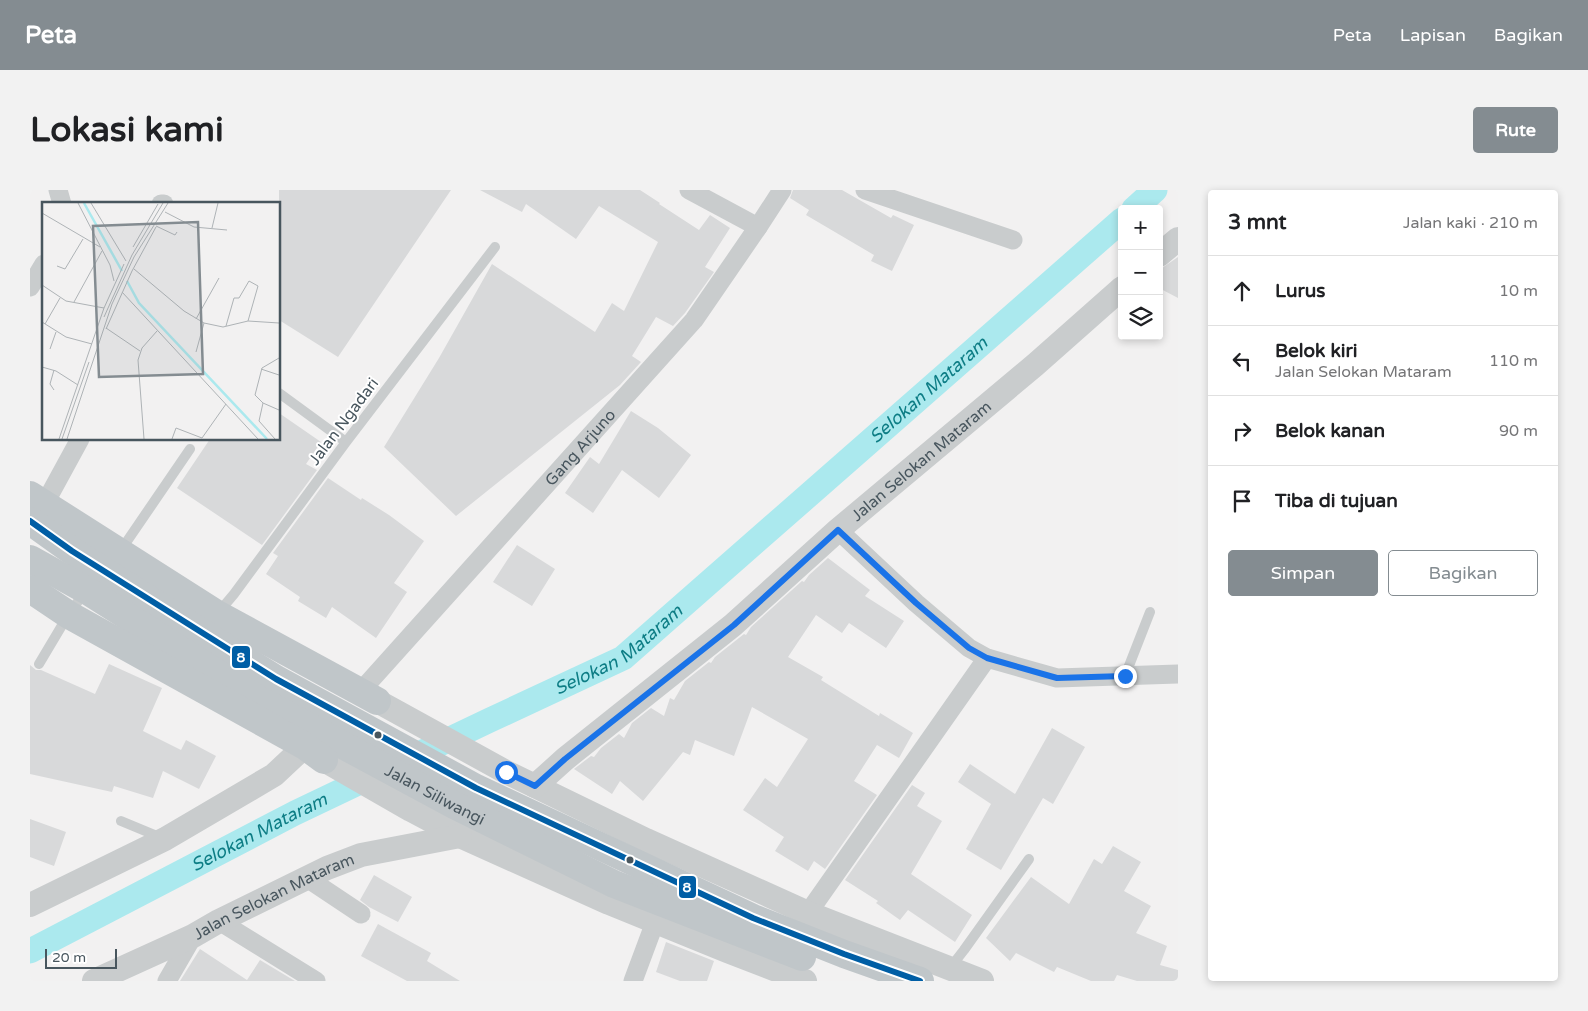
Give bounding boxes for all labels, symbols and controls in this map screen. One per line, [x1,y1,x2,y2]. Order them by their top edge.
text: Peta [25,21,77,50]
text: Peta [1333,24,1372,46]
text: Lapisan [1400,24,1466,46]
text: Bagikan [1494,24,1563,46]
button: Rute [1473,107,1558,153]
text: Lokasi kami [30,109,224,151]
inset map [42,202,280,440]
map controls [1118,205,1163,340]
button: + [1118,205,1163,250]
text: 3 mnt [1228,210,1287,235]
text: Jalan kaki · 210 m [1403,213,1538,233]
button: − [1118,250,1163,295]
icon: ahead [1228,277,1256,305]
text: Lurus [1275,280,1325,302]
text: 10 m [1499,281,1538,301]
button: layers [1118,295,1163,340]
water label: Selokan Mataram [865,332,992,448]
text: Belok kiri [1275,340,1358,362]
icon: left [1228,347,1256,375]
text: 110 m [1489,351,1538,371]
text: Jalan Selokan Mataram [1275,362,1452,382]
street label: Jalan Ngadari [304,374,383,469]
street label: Jalan Selokan Mataram [847,397,996,526]
street label: Gang Arjuno [541,405,620,490]
icon: right [1228,417,1256,445]
text: Belok kanan [1275,420,1385,442]
text: 90 m [1499,421,1538,441]
icon: arrive [1228,487,1256,515]
text: Tiba di tujuan [1275,490,1398,512]
button: Simpan [1228,550,1378,596]
button: Bagikan [1388,550,1538,596]
water label: Selokan Mataram [551,600,687,699]
line badge: 8 [231,645,251,669]
text: 8 [237,649,246,666]
route end [1114,665,1137,688]
unlabelled marker [373,730,383,740]
street label: Jalan Siliwangi [381,761,488,830]
route start [495,761,518,784]
water label: Selokan Mataram [187,788,331,876]
street label: Jalan Selokan Mataram [190,849,357,945]
unlabelled marker [625,855,635,865]
line badge: 8 [678,875,697,899]
text: 8 [683,879,692,896]
scale bar [45,946,118,969]
text: 20 m [52,949,86,966]

